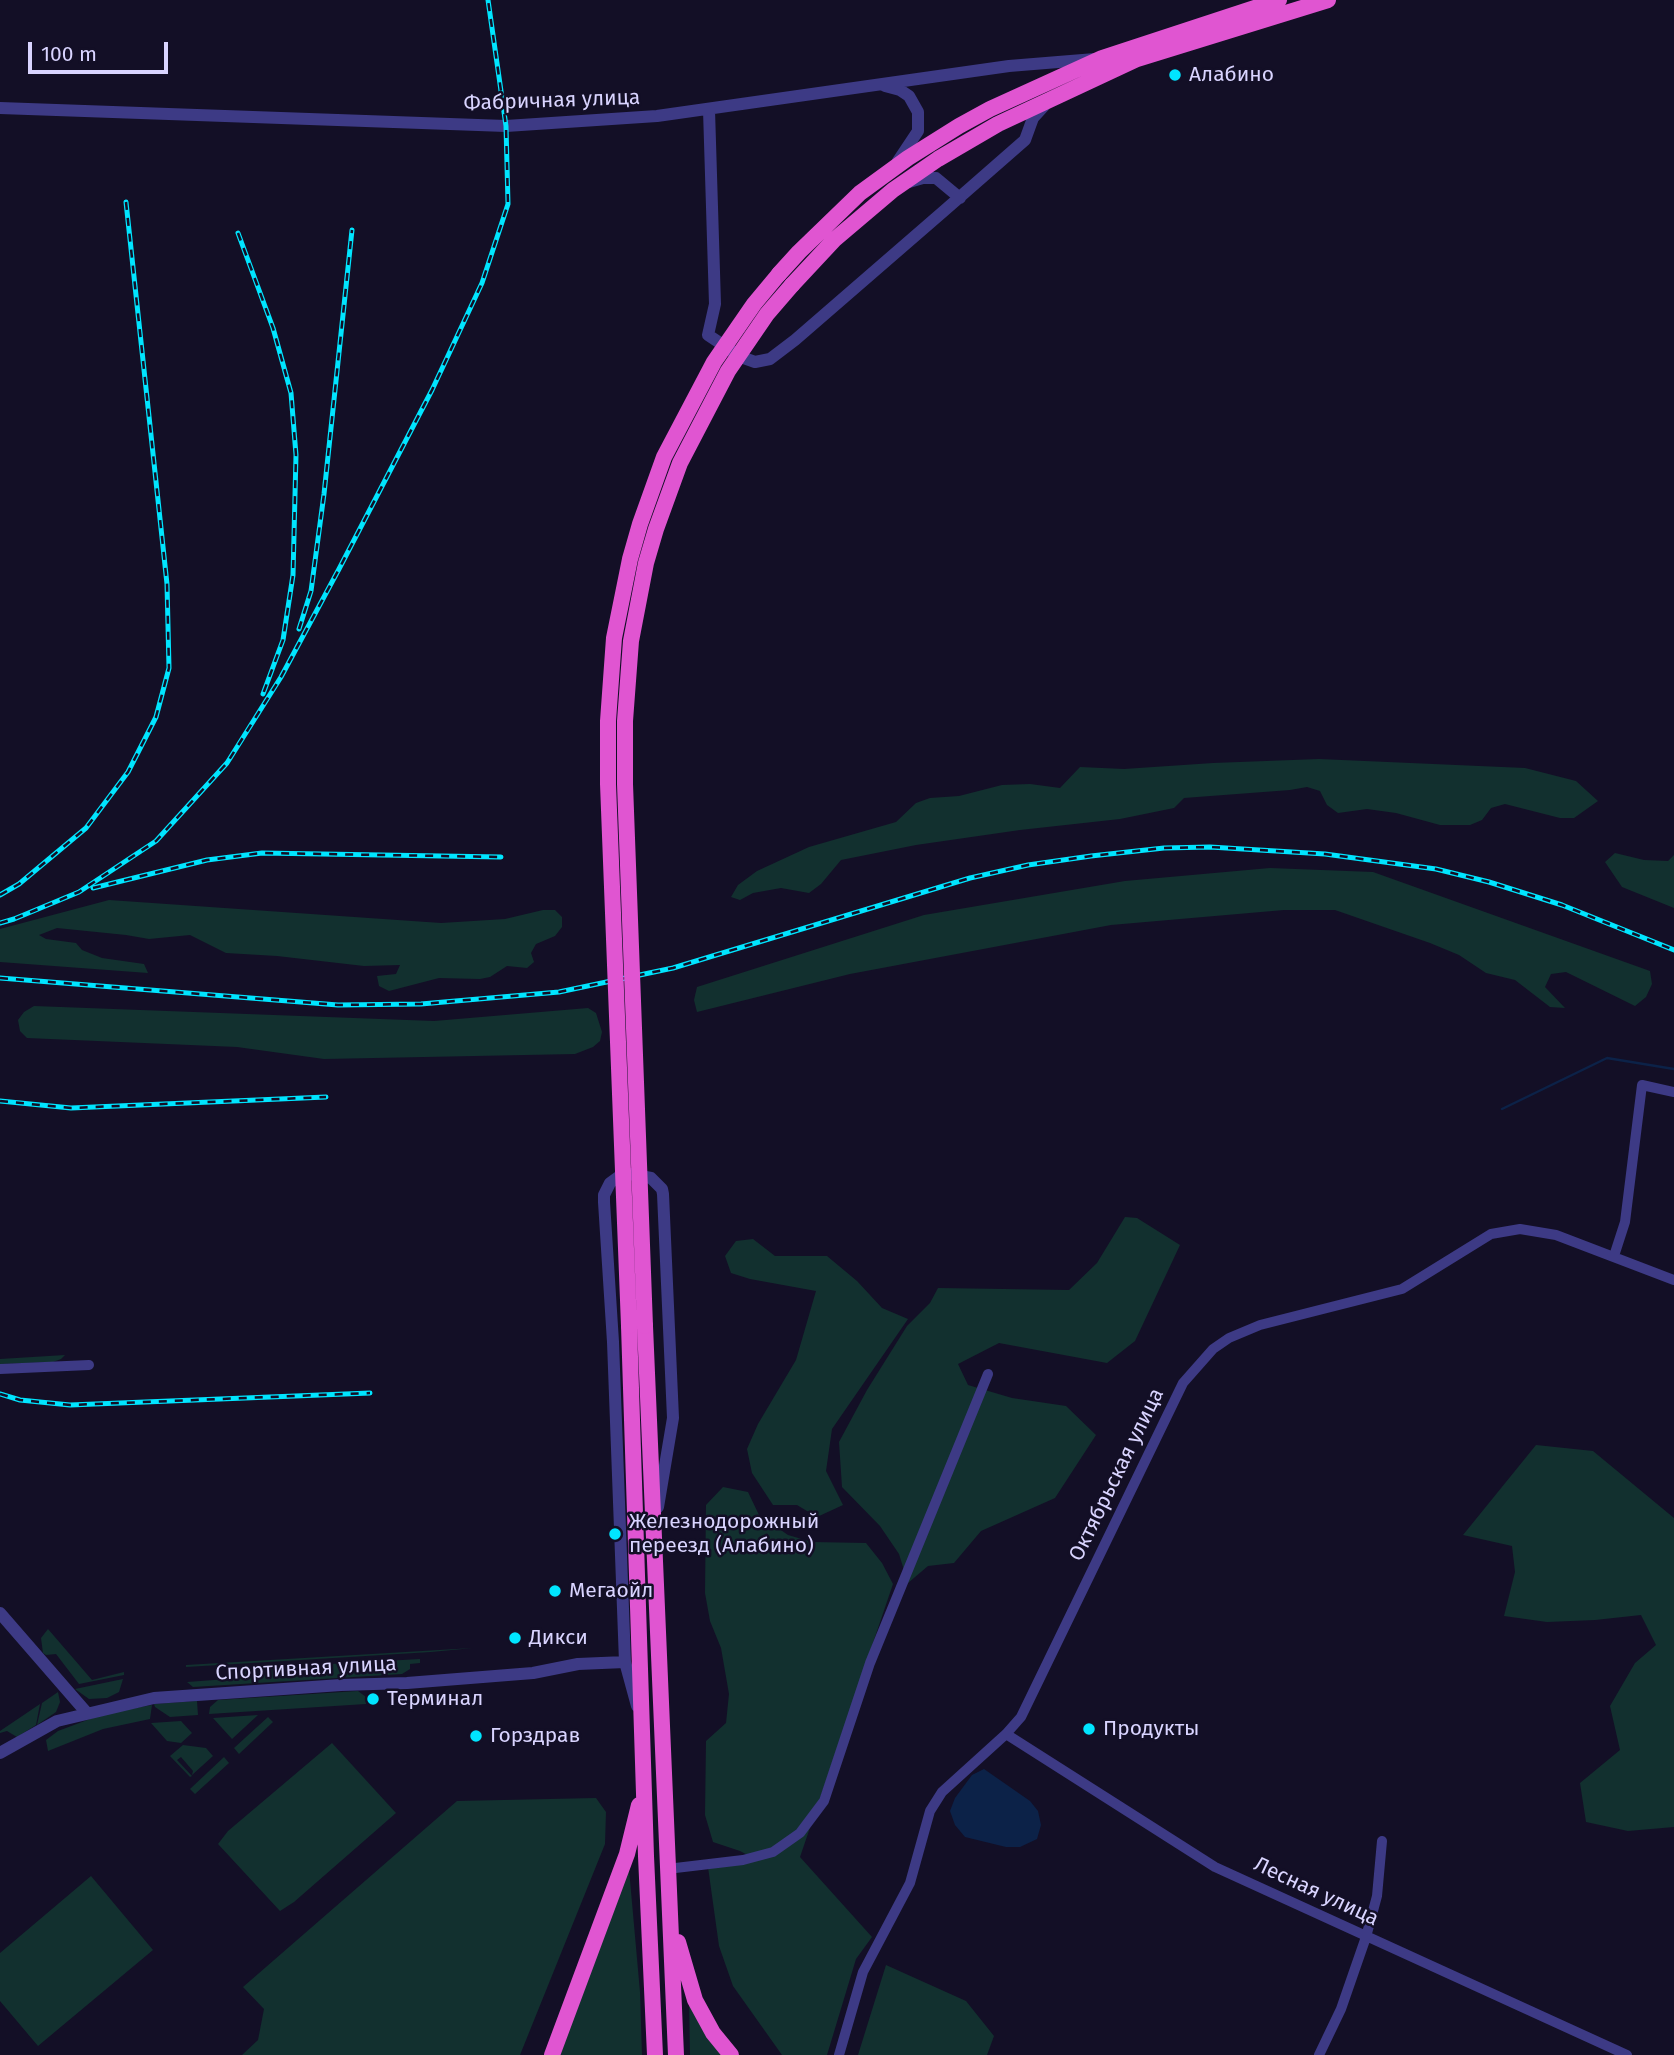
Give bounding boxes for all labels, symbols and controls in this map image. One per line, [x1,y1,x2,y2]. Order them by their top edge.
scale bar [32,28,172,72]
text: 100 m [41,41,97,67]
place label: Алабино [1189,62,1274,88]
marker: Алабино [1167,67,1183,83]
street label: Фабричная улица [463,85,641,117]
street label: Октябрьская улица [1064,1384,1170,1566]
place label: Железнодорожный переезд (Алабино) [629,1509,819,1559]
marker: Железнодорожный переезд (Алабино) [607,1526,623,1542]
place label: Мегаойл [569,1578,653,1604]
marker: Мегаойл [547,1583,563,1599]
place label: Дикси [529,1625,588,1651]
marker: Дикси [507,1630,523,1646]
street label: Спортивная улица [215,1652,397,1686]
place label: Терминал [387,1686,483,1712]
marker: Терминал [365,1691,381,1707]
place label: Продукты [1103,1716,1200,1742]
marker: Продукты [1081,1721,1097,1737]
place label: Горздрав [490,1723,580,1749]
marker: Горздрав [468,1728,484,1744]
street label: Лесная улица [1250,1852,1382,1932]

